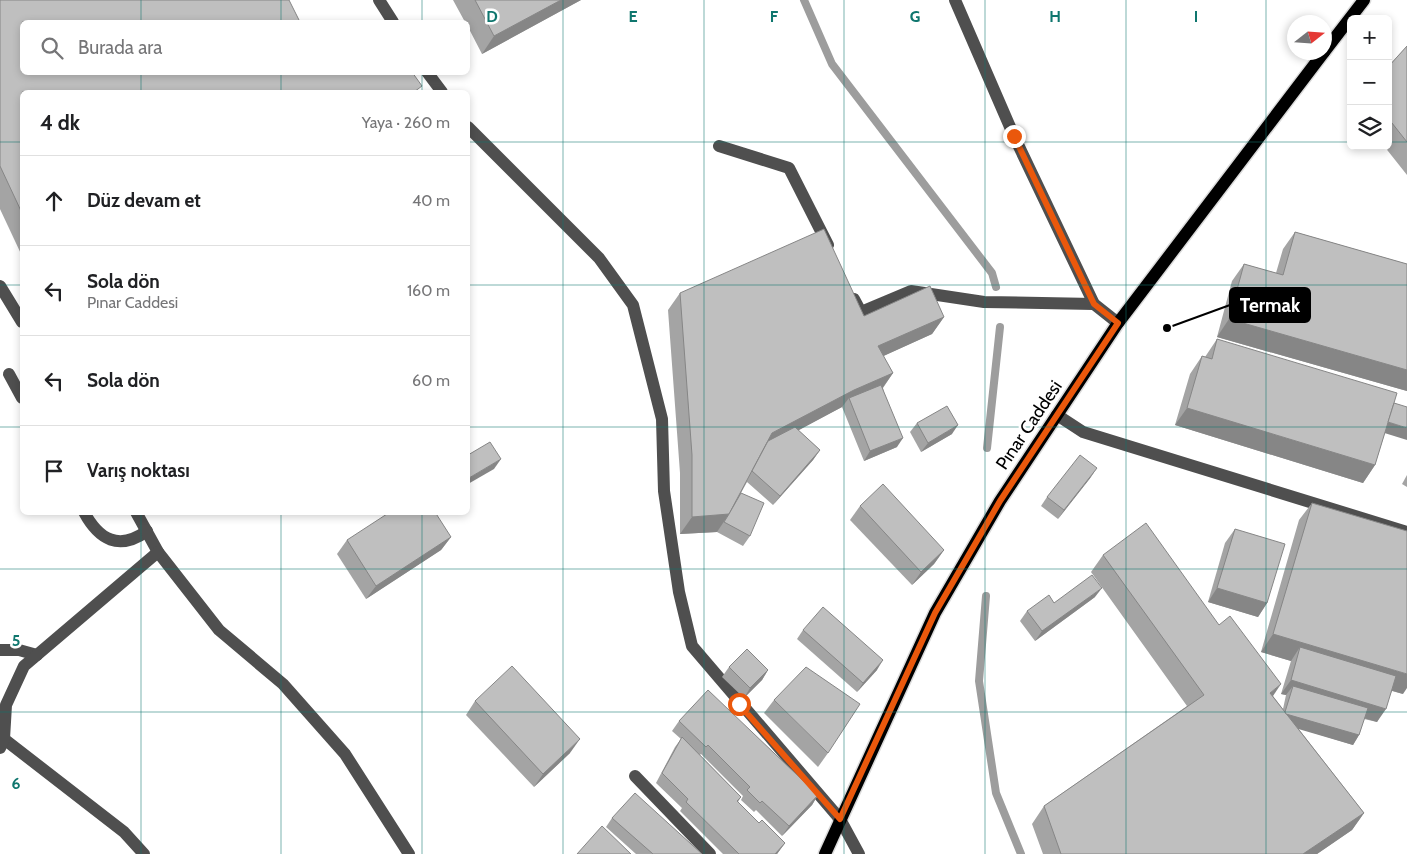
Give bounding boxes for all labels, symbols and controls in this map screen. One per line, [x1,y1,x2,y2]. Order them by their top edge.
text: D [486,7,498,26]
text: E [628,7,638,26]
text: F [770,7,779,26]
text: G [910,7,920,26]
text: H [1049,7,1061,26]
text: I [1194,7,1198,26]
north arrow [1287,15,1332,60]
map controls [1347,15,1392,150]
button: + [1347,15,1392,60]
search box [20,20,470,75]
icon: search [38,34,66,62]
text: Burada ara [78,36,162,59]
button: − [1347,60,1392,105]
button: layers [1347,105,1392,150]
text: 4 dk [40,110,80,135]
text: Yaya · 260 m [362,113,450,132]
route end [1003,125,1026,148]
icon: ahead [40,187,68,215]
text: Düz devam et [87,189,201,212]
text: 40 m [412,191,450,210]
text: Sola dön [87,270,160,293]
icon: left [40,277,68,305]
text: 160 m [407,281,450,300]
callout: Termak [1230,288,1310,322]
text: Pınar Caddesi [87,293,178,312]
text: Termak [1240,294,1301,317]
icon: left [40,367,68,395]
text: Sola dön [87,369,160,392]
text: 60 m [412,371,450,390]
street label: Pınar Caddesi [991,376,1067,474]
icon: arrive [40,457,68,485]
text: Varış noktası [87,459,190,482]
text: 5 [12,631,20,650]
route start [728,693,751,716]
text: 6 [12,774,21,793]

